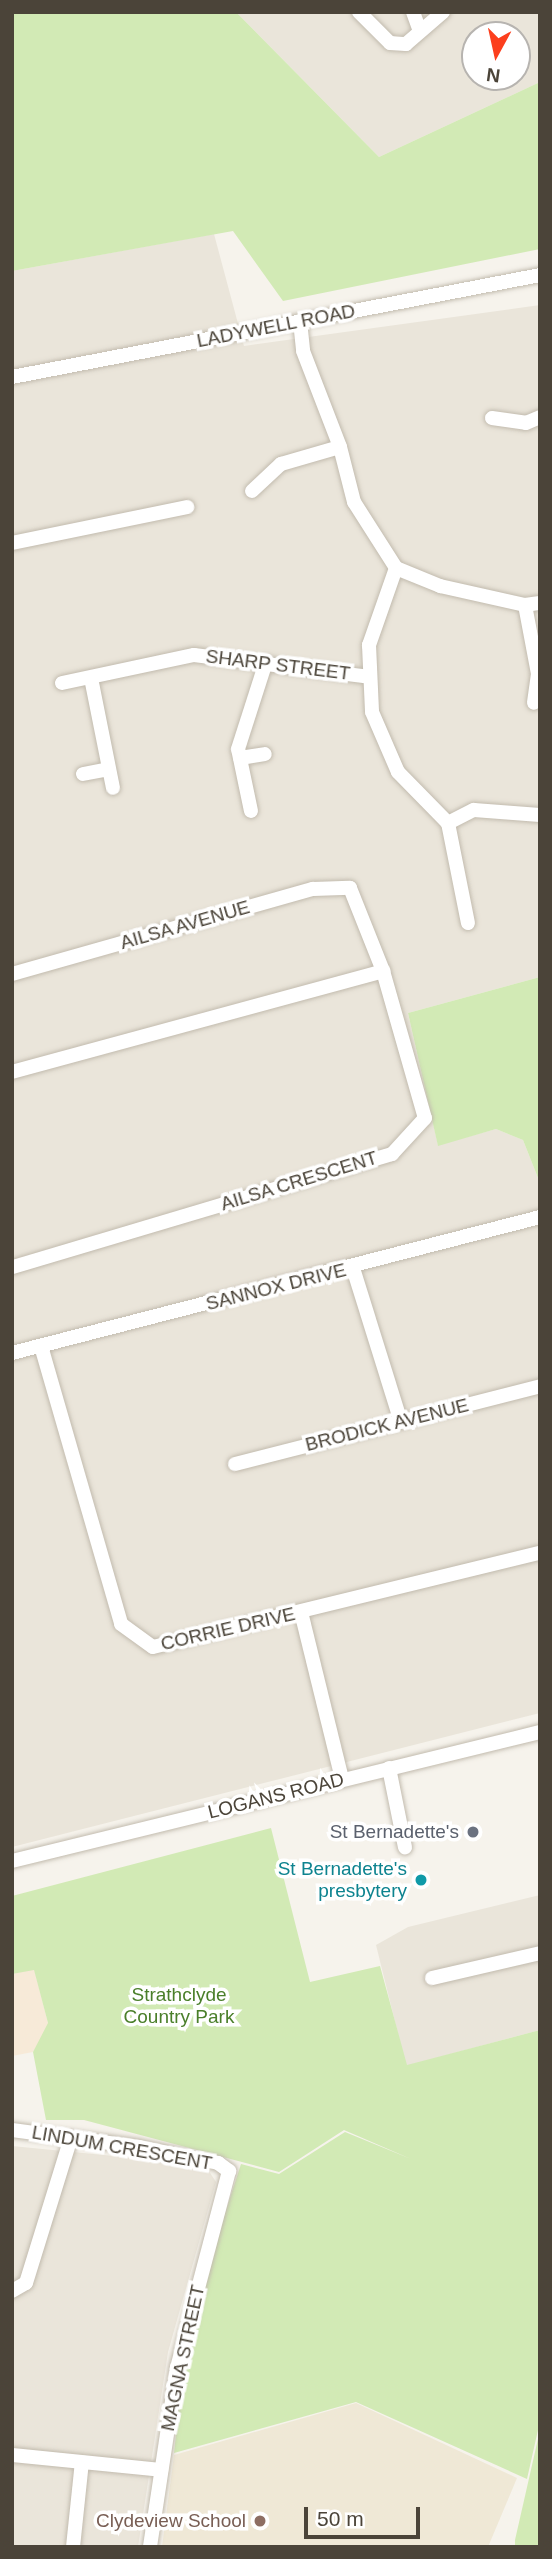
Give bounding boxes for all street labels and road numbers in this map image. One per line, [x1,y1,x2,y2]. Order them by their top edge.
street label: LADYWELL ROAD [195,299,357,353]
street label: SHARP STREET [204,645,352,685]
street label: AILSA AVENUE [117,895,253,955]
street label: AILSA CRESCENT [217,1146,381,1216]
street label: SANNOX DRIVE [204,1259,348,1315]
street label: BRODICK AVENUE [302,1394,472,1456]
street label: CORRIE DRIVE [159,1602,297,1656]
street label: LOGANS ROAD [206,1768,346,1824]
street label: LINDUM CRESCENT [30,2121,214,2175]
street label: MAGNA STREET [156,2282,210,2434]

